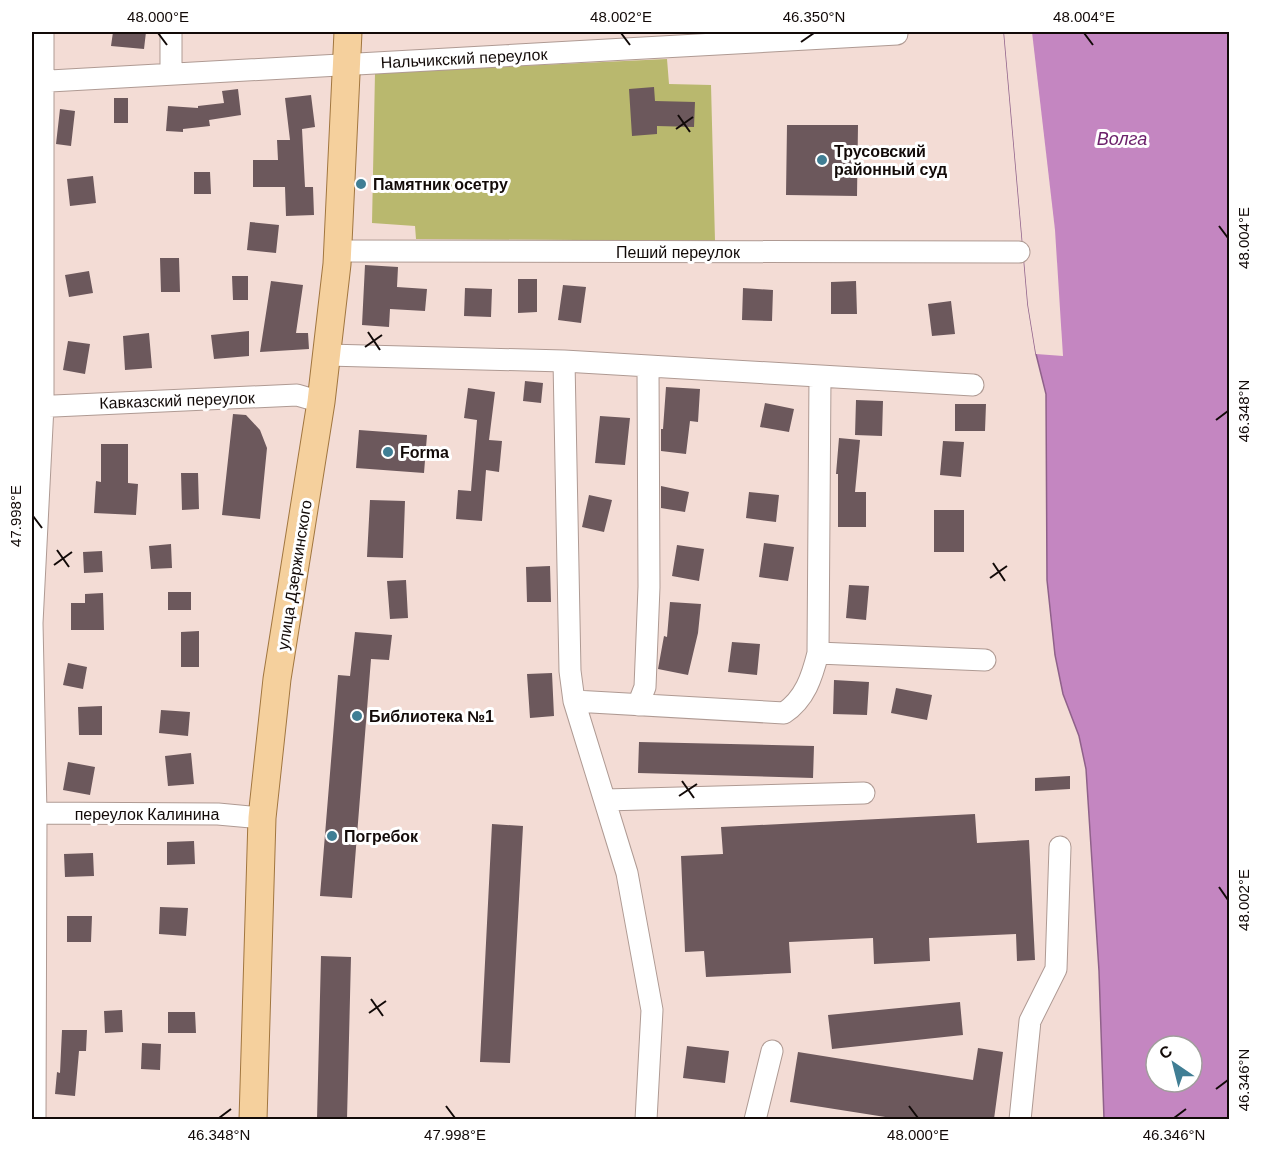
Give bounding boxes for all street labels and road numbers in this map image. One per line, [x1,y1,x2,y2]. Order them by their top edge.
street label: Нальчикский переулок [380,46,549,71]
street label: Пеший переулок [616,244,741,261]
street label: Кавказский переулок [99,389,256,412]
street label: улица Дзержинского [274,499,315,651]
street label: переулок Калинина [75,806,219,823]

